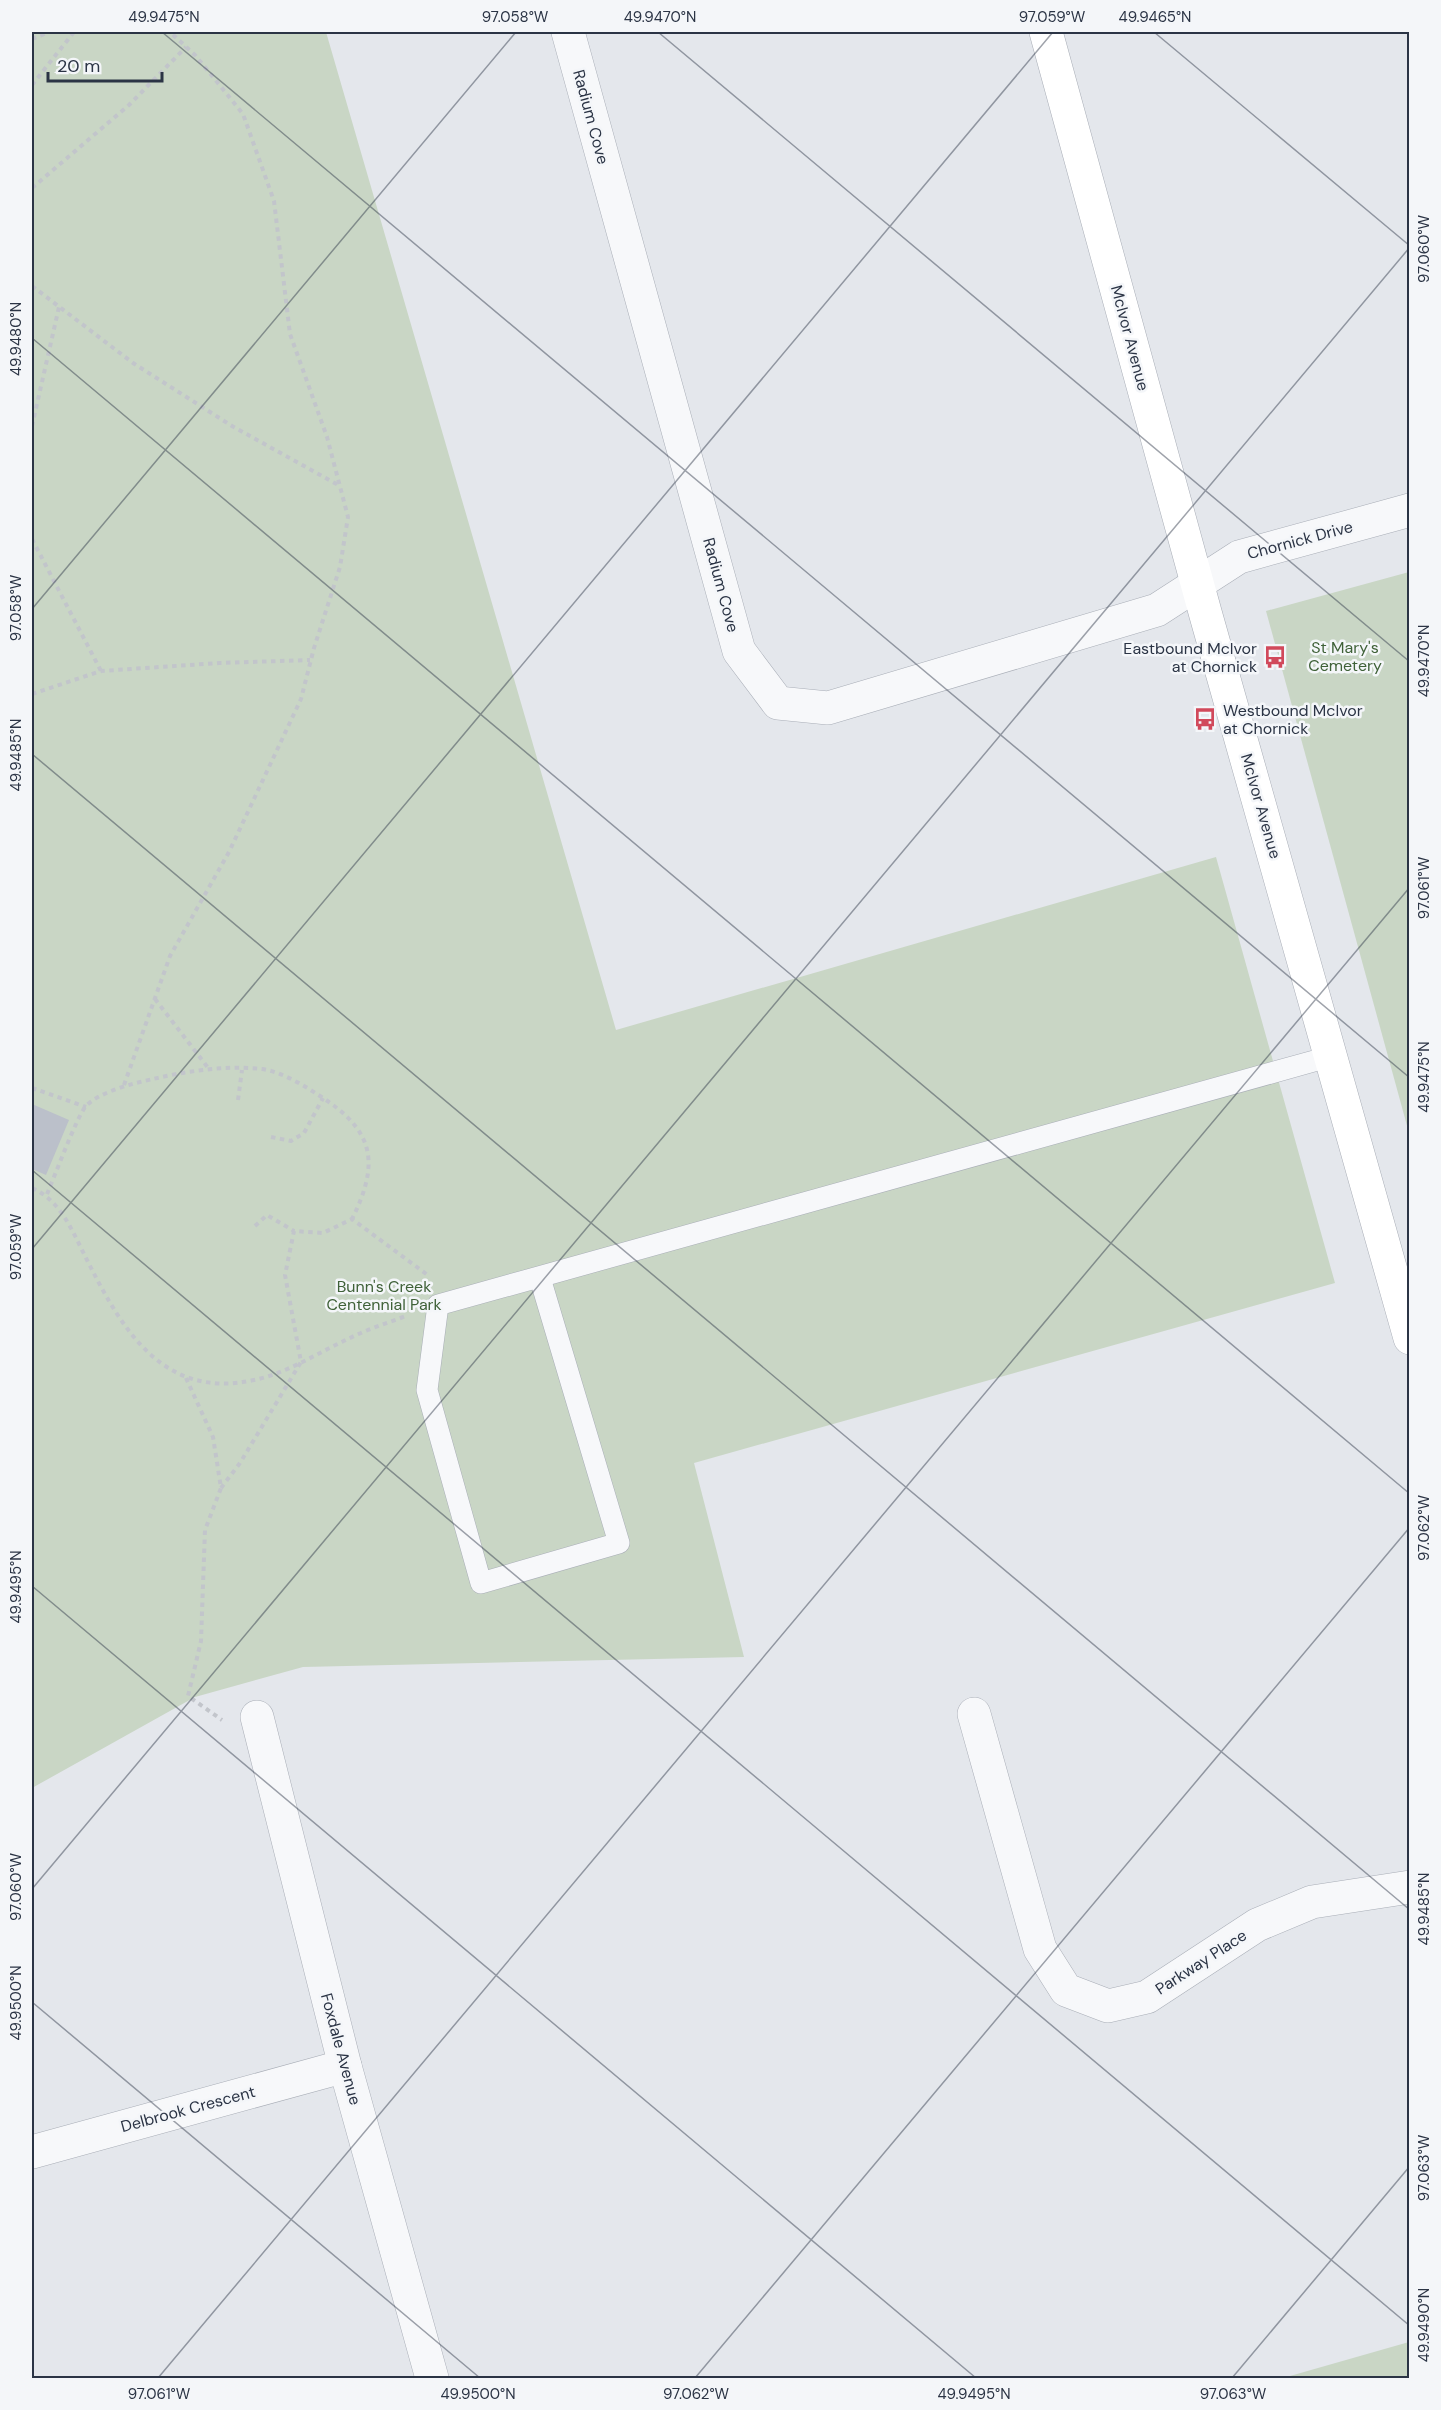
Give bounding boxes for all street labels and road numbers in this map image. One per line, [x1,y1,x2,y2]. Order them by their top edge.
street label: Radium Cove [568,67,614,167]
street label: McIvor Avenue [1106,283,1154,393]
street label: Chornick Drive [1245,516,1355,564]
street label: Radium Cove [698,535,744,635]
street label: McIvor Avenue [1236,751,1286,861]
street label: Parkway Place [1151,1925,1251,1999]
street label: Foxdale Avenue [316,1991,366,2107]
street label: Delbrook Crescent [118,2081,258,2137]

